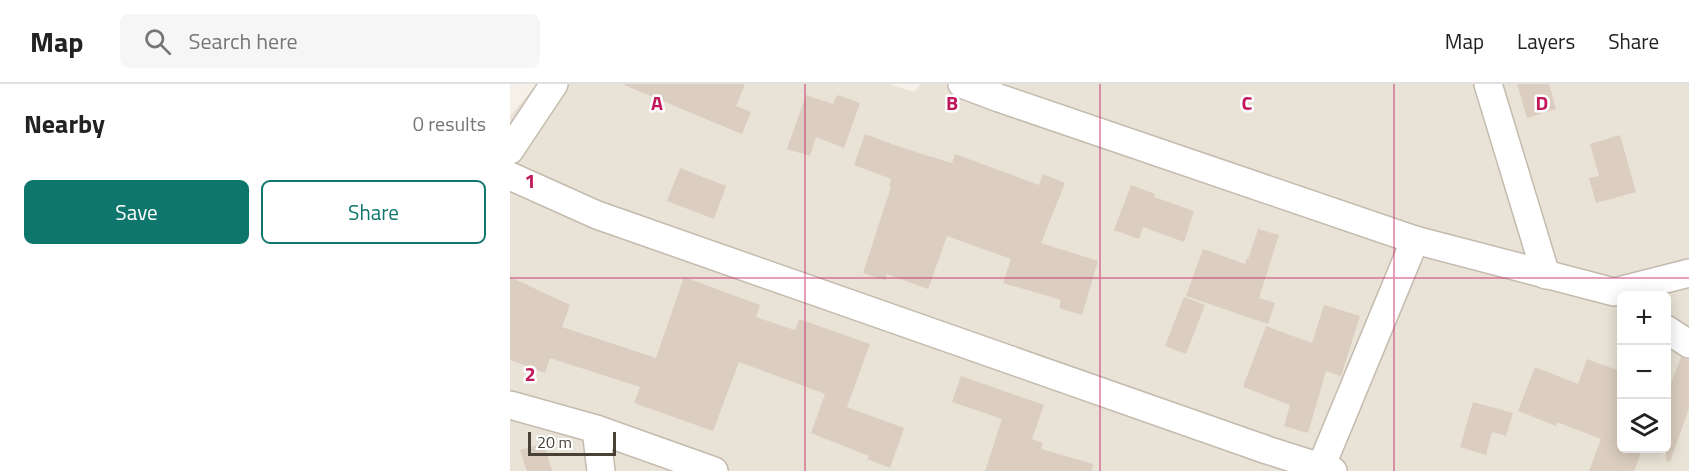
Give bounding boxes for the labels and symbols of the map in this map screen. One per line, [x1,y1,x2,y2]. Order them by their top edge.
text: A [651,87,663,118]
text: B [946,87,958,118]
text: C [1242,87,1253,118]
text: D [1536,87,1548,118]
text: 1 [524,165,536,196]
text: 2 [524,358,536,389]
scale bar [528,429,616,456]

